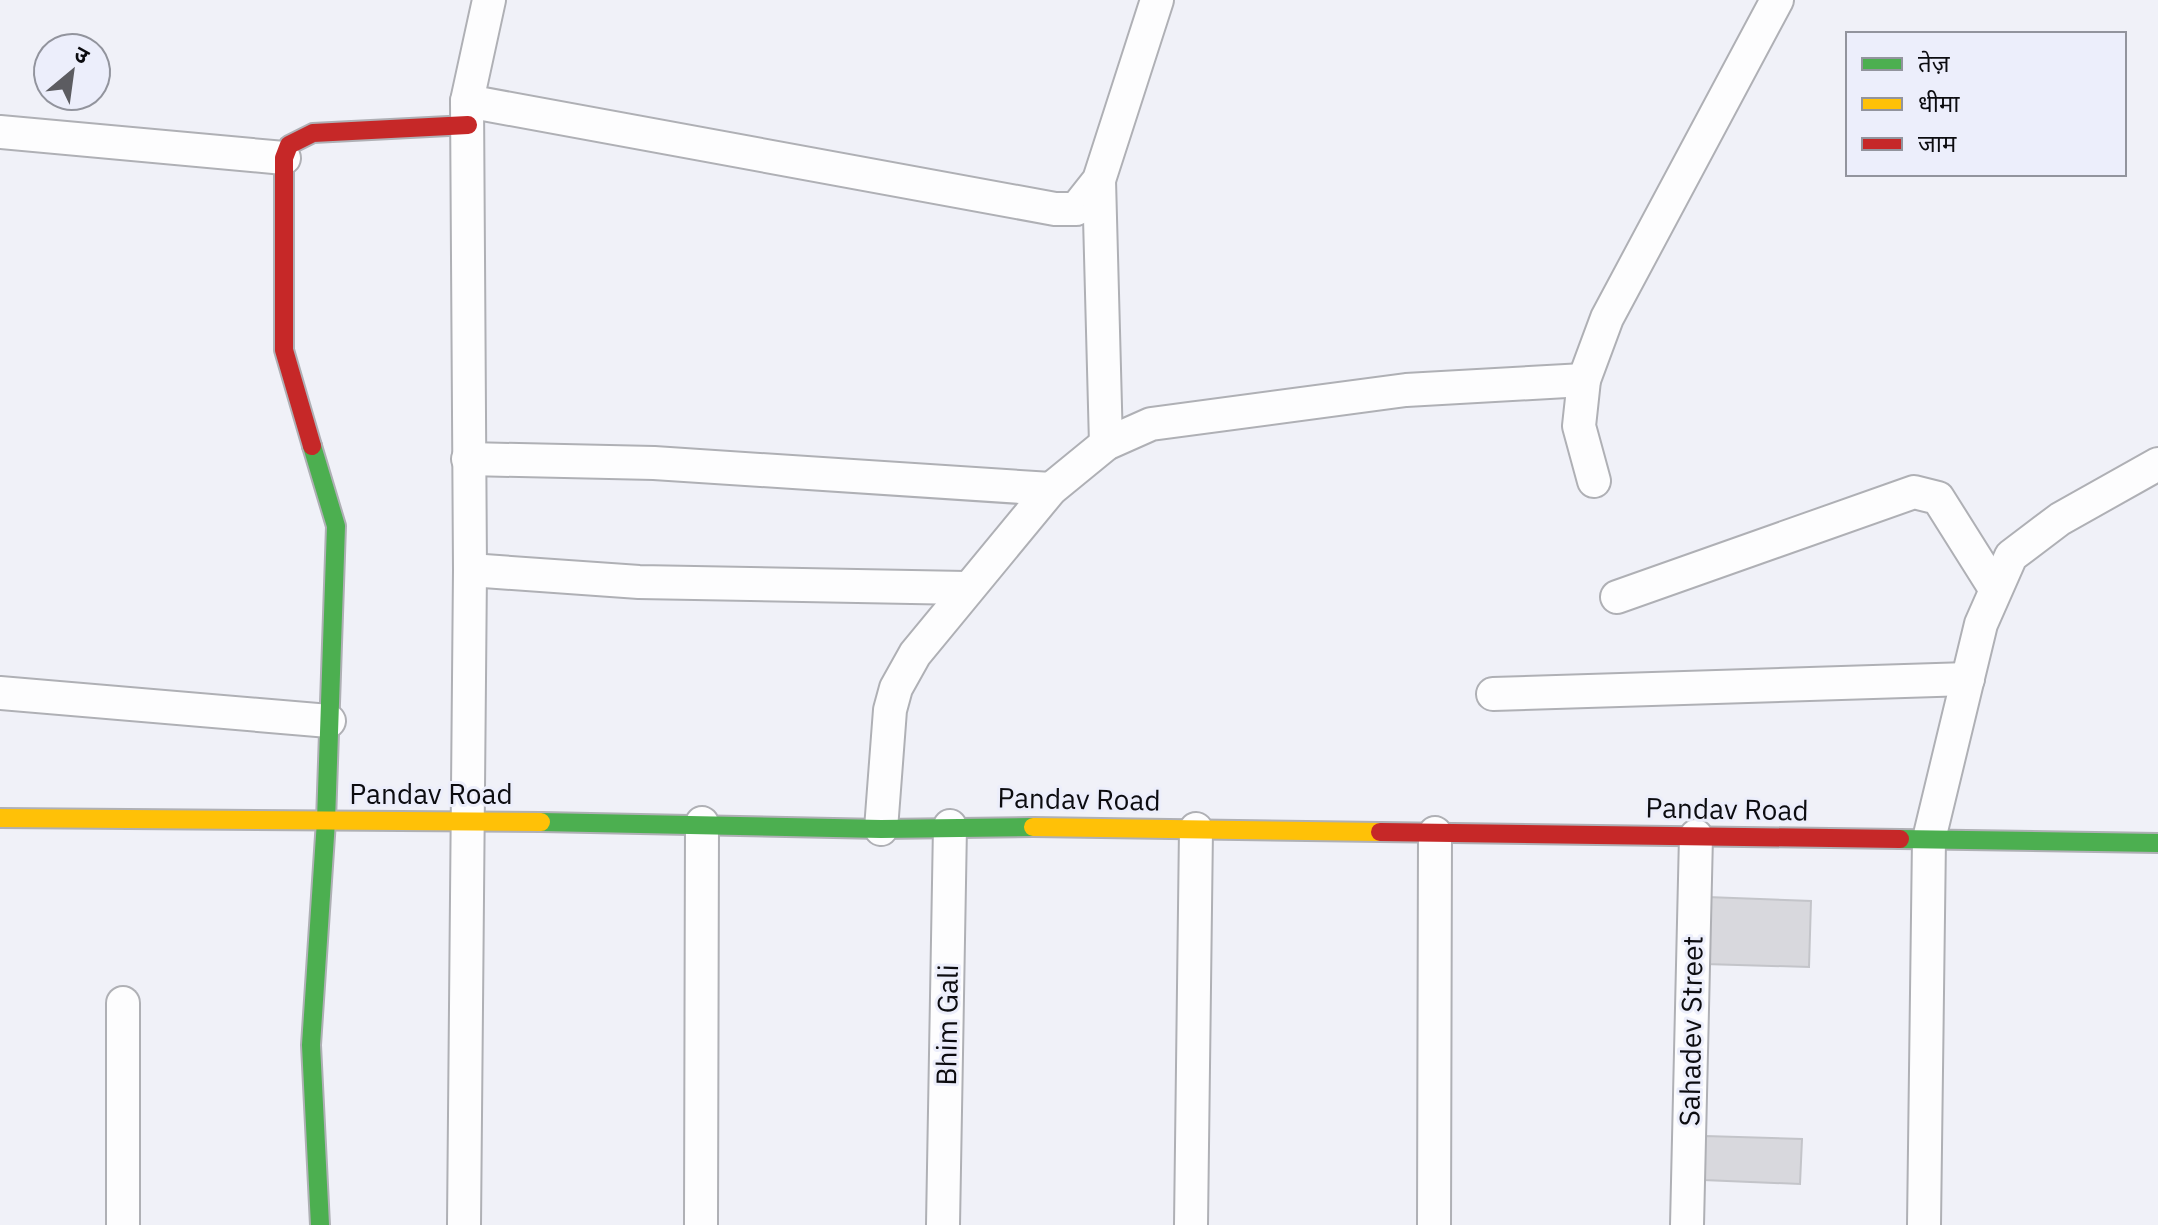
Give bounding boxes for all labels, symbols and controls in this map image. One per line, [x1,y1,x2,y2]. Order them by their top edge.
north arrow [32,32,112,112]
legend [1846,32,2126,176]
text: उ [69,38,96,70]
text: तेज़ [1918,47,1951,79]
text: धीमा [1918,87,1960,119]
text: जाम [1918,127,1957,159]
street label: Pandav Road [349,775,513,812]
street label: Pandav Road [997,779,1161,818]
street label: Pandav Road [1645,789,1809,828]
street label: Sahadev Street [1670,935,1711,1127]
street label: Bhim Gali [927,964,966,1086]

